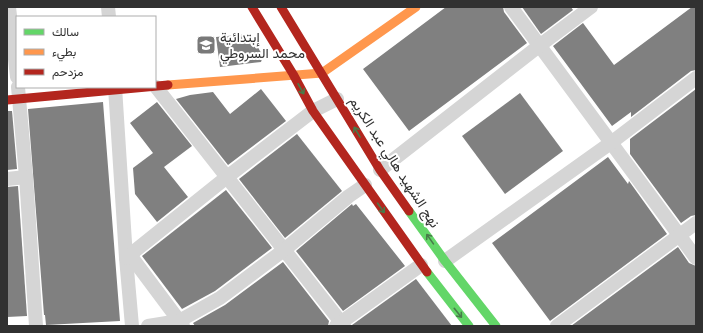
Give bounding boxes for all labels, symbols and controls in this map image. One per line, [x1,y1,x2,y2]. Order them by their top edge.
legend [16,16,156,88]
text: سالك [52,25,79,39]
place label: إبتدائية محمد السروطي [220,29,305,65]
school or university icon: إبتدائية محمد السروطي [195,34,217,56]
text: بطيء [52,45,76,62]
text: مزدحم [52,65,83,80]
one-way arrow [297,83,305,95]
street label: نهج الشهيد هالي عبد الكريم [343,93,443,233]
one-way arrow [353,127,361,138]
one-way arrow [377,202,385,213]
one-way arrow [426,234,434,245]
one-way arrow [454,307,463,318]

